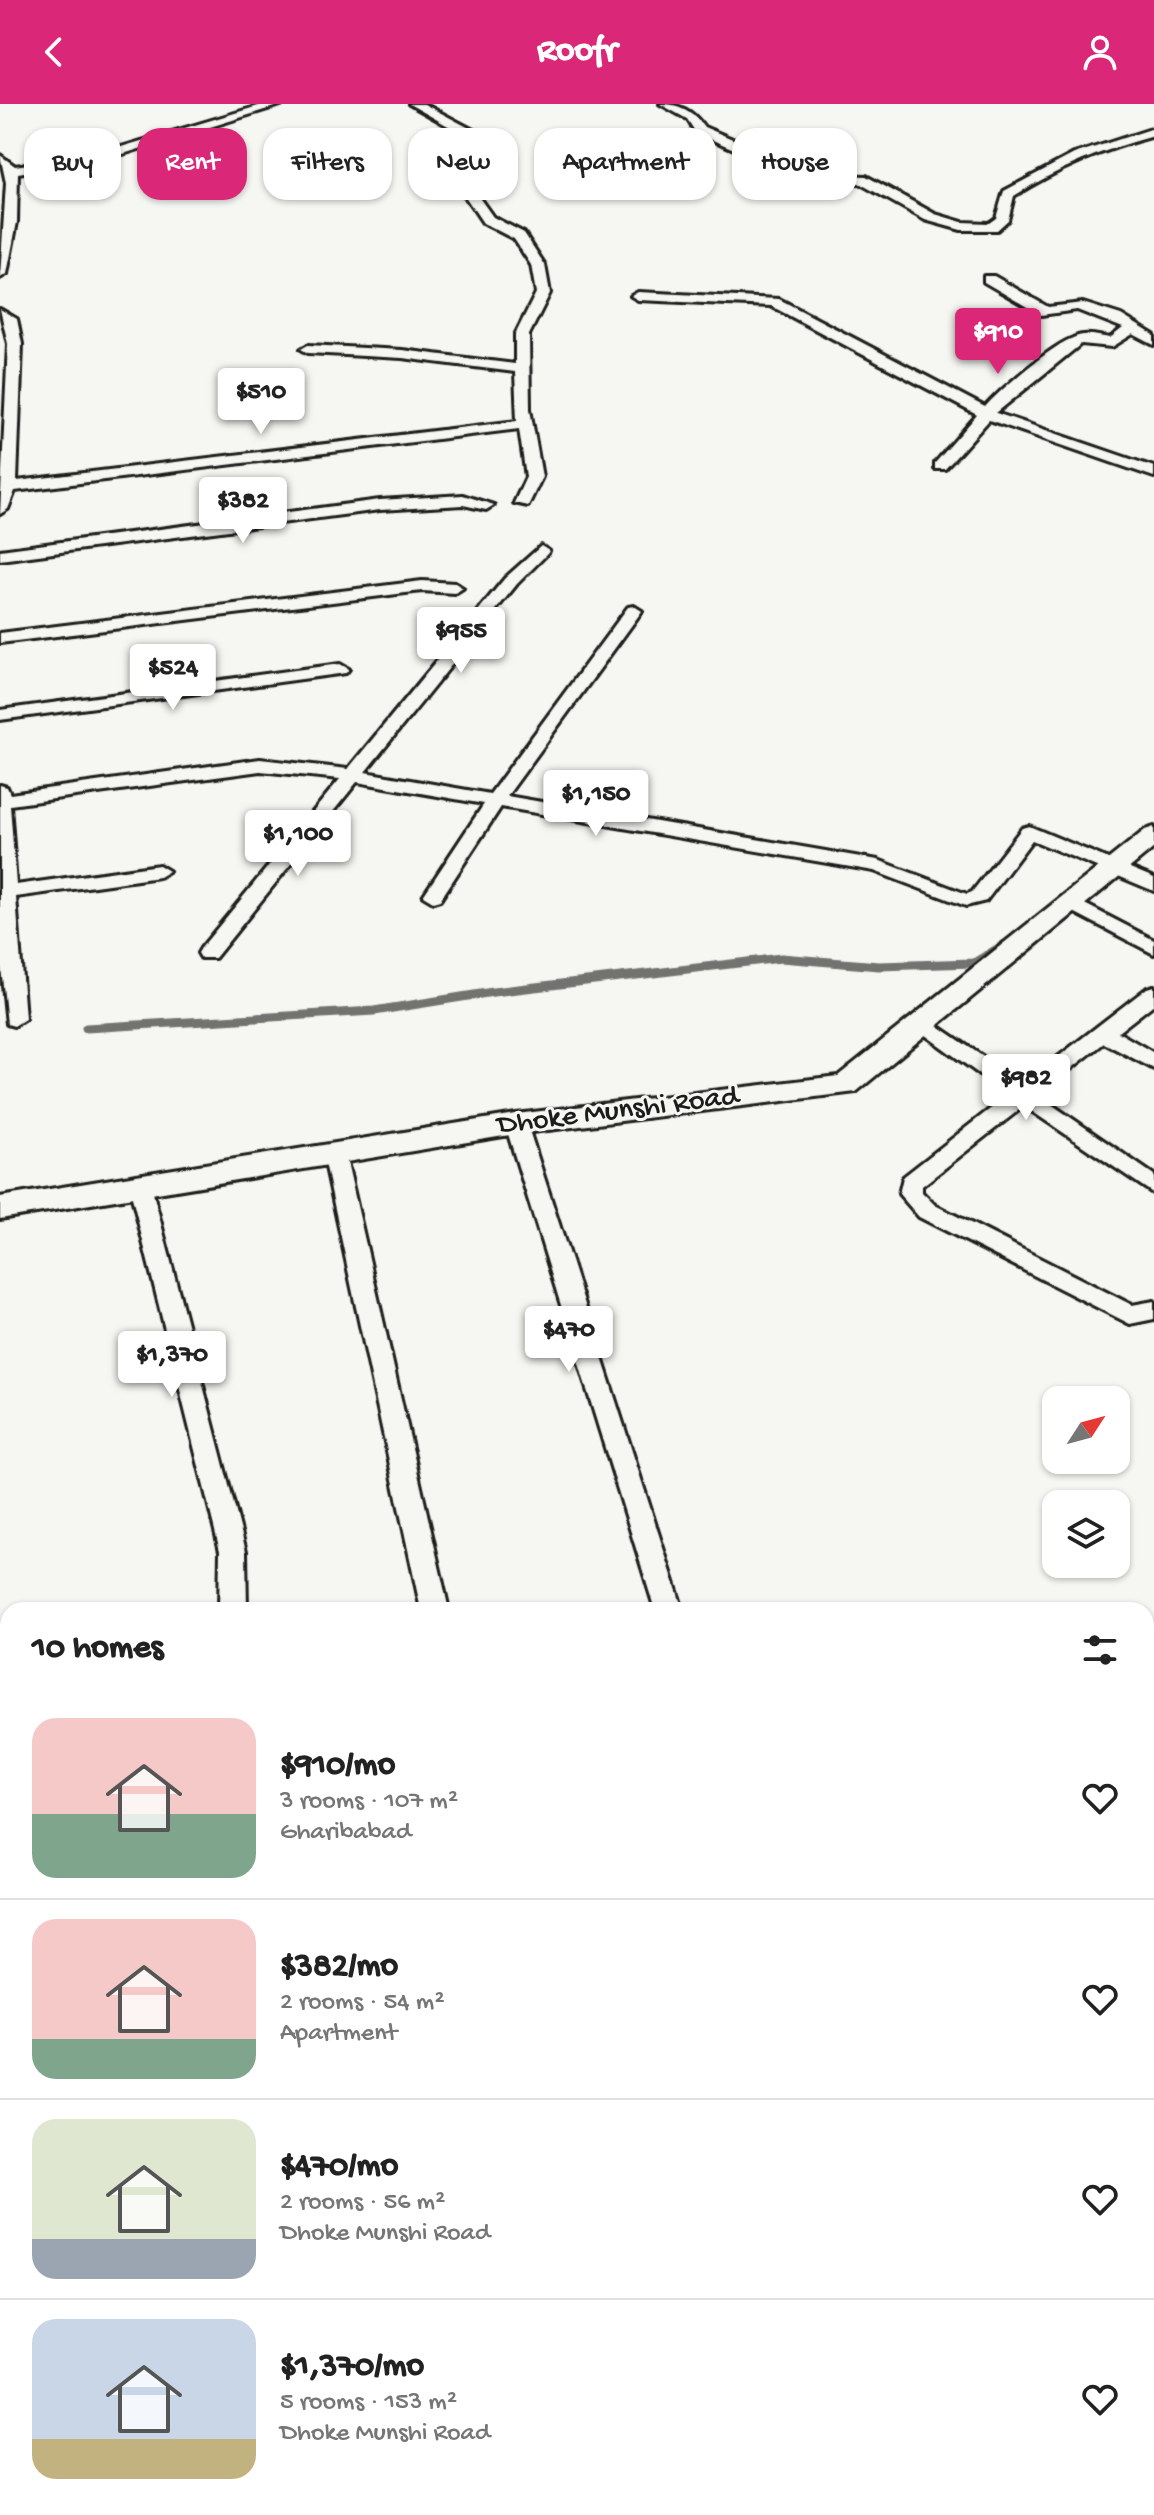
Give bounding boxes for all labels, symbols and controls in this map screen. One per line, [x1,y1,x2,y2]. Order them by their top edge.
icon: back [32,30,76,74]
icon: person [1078,30,1122,74]
text: Roofr [537,31,617,74]
chip: Buy [24,128,121,200]
chip: Rent [137,128,247,200]
chip: Filters [263,128,392,200]
chip: New [408,128,518,200]
chip: Apartment [534,128,716,200]
chip: House [732,128,857,200]
pin: $910 [951,308,1045,376]
text: $910 [973,318,1023,349]
pin: $510 [214,368,308,436]
text: $510 [236,378,286,409]
pin: $382 [196,477,290,545]
text: $382 [217,487,269,518]
pin: $955 [414,607,508,675]
text: $955 [435,617,487,648]
pin: $524 [126,644,220,712]
text: $524 [148,654,198,685]
pin: $1,150 [531,770,661,838]
text: $1,150 [561,780,631,811]
pin: $1,100 [233,810,363,878]
text: $1,100 [263,820,333,851]
pin: $982 [979,1054,1073,1122]
text: $982 [1000,1064,1052,1095]
street label: Dhoke Munshi Road [493,1080,743,1144]
pin: $470 [522,1306,616,1374]
text: $470 [543,1316,595,1347]
pin: $1,370 [107,1331,237,1399]
text: $1,370 [136,1341,208,1372]
north arrow [1042,1386,1130,1474]
map controls [1042,1386,1130,1578]
button: layers [1042,1490,1130,1578]
icon: filters [1078,1628,1122,1672]
text: 10 homes [32,1630,163,1670]
text: $910/mo [280,1747,395,1787]
icon: home [96,1750,192,1846]
icon: heart [1078,1776,1122,1820]
text: 3 rooms · 107 m² [280,1787,458,1818]
text: Gharibabad [280,1818,411,1849]
text: $382/mo [280,1948,398,1988]
icon: home [96,1951,192,2047]
icon: heart [1078,1977,1122,2021]
text: 2 rooms · 54 m² [280,1988,445,2019]
text: Apartment [280,2019,397,2050]
text: $470/mo [280,2148,398,2188]
icon: home [96,2151,192,2247]
icon: heart [1078,2177,1122,2221]
text: 2 rooms · 56 m² [280,2188,445,2219]
text: Dhoke Munshi Road [280,2219,490,2250]
text: $1,370/mo [280,2348,424,2388]
icon: home [96,2351,192,2447]
icon: heart [1078,2377,1122,2421]
text: 5 rooms · 153 m² [280,2388,457,2419]
text: Dhoke Munshi Road [280,2419,490,2450]

